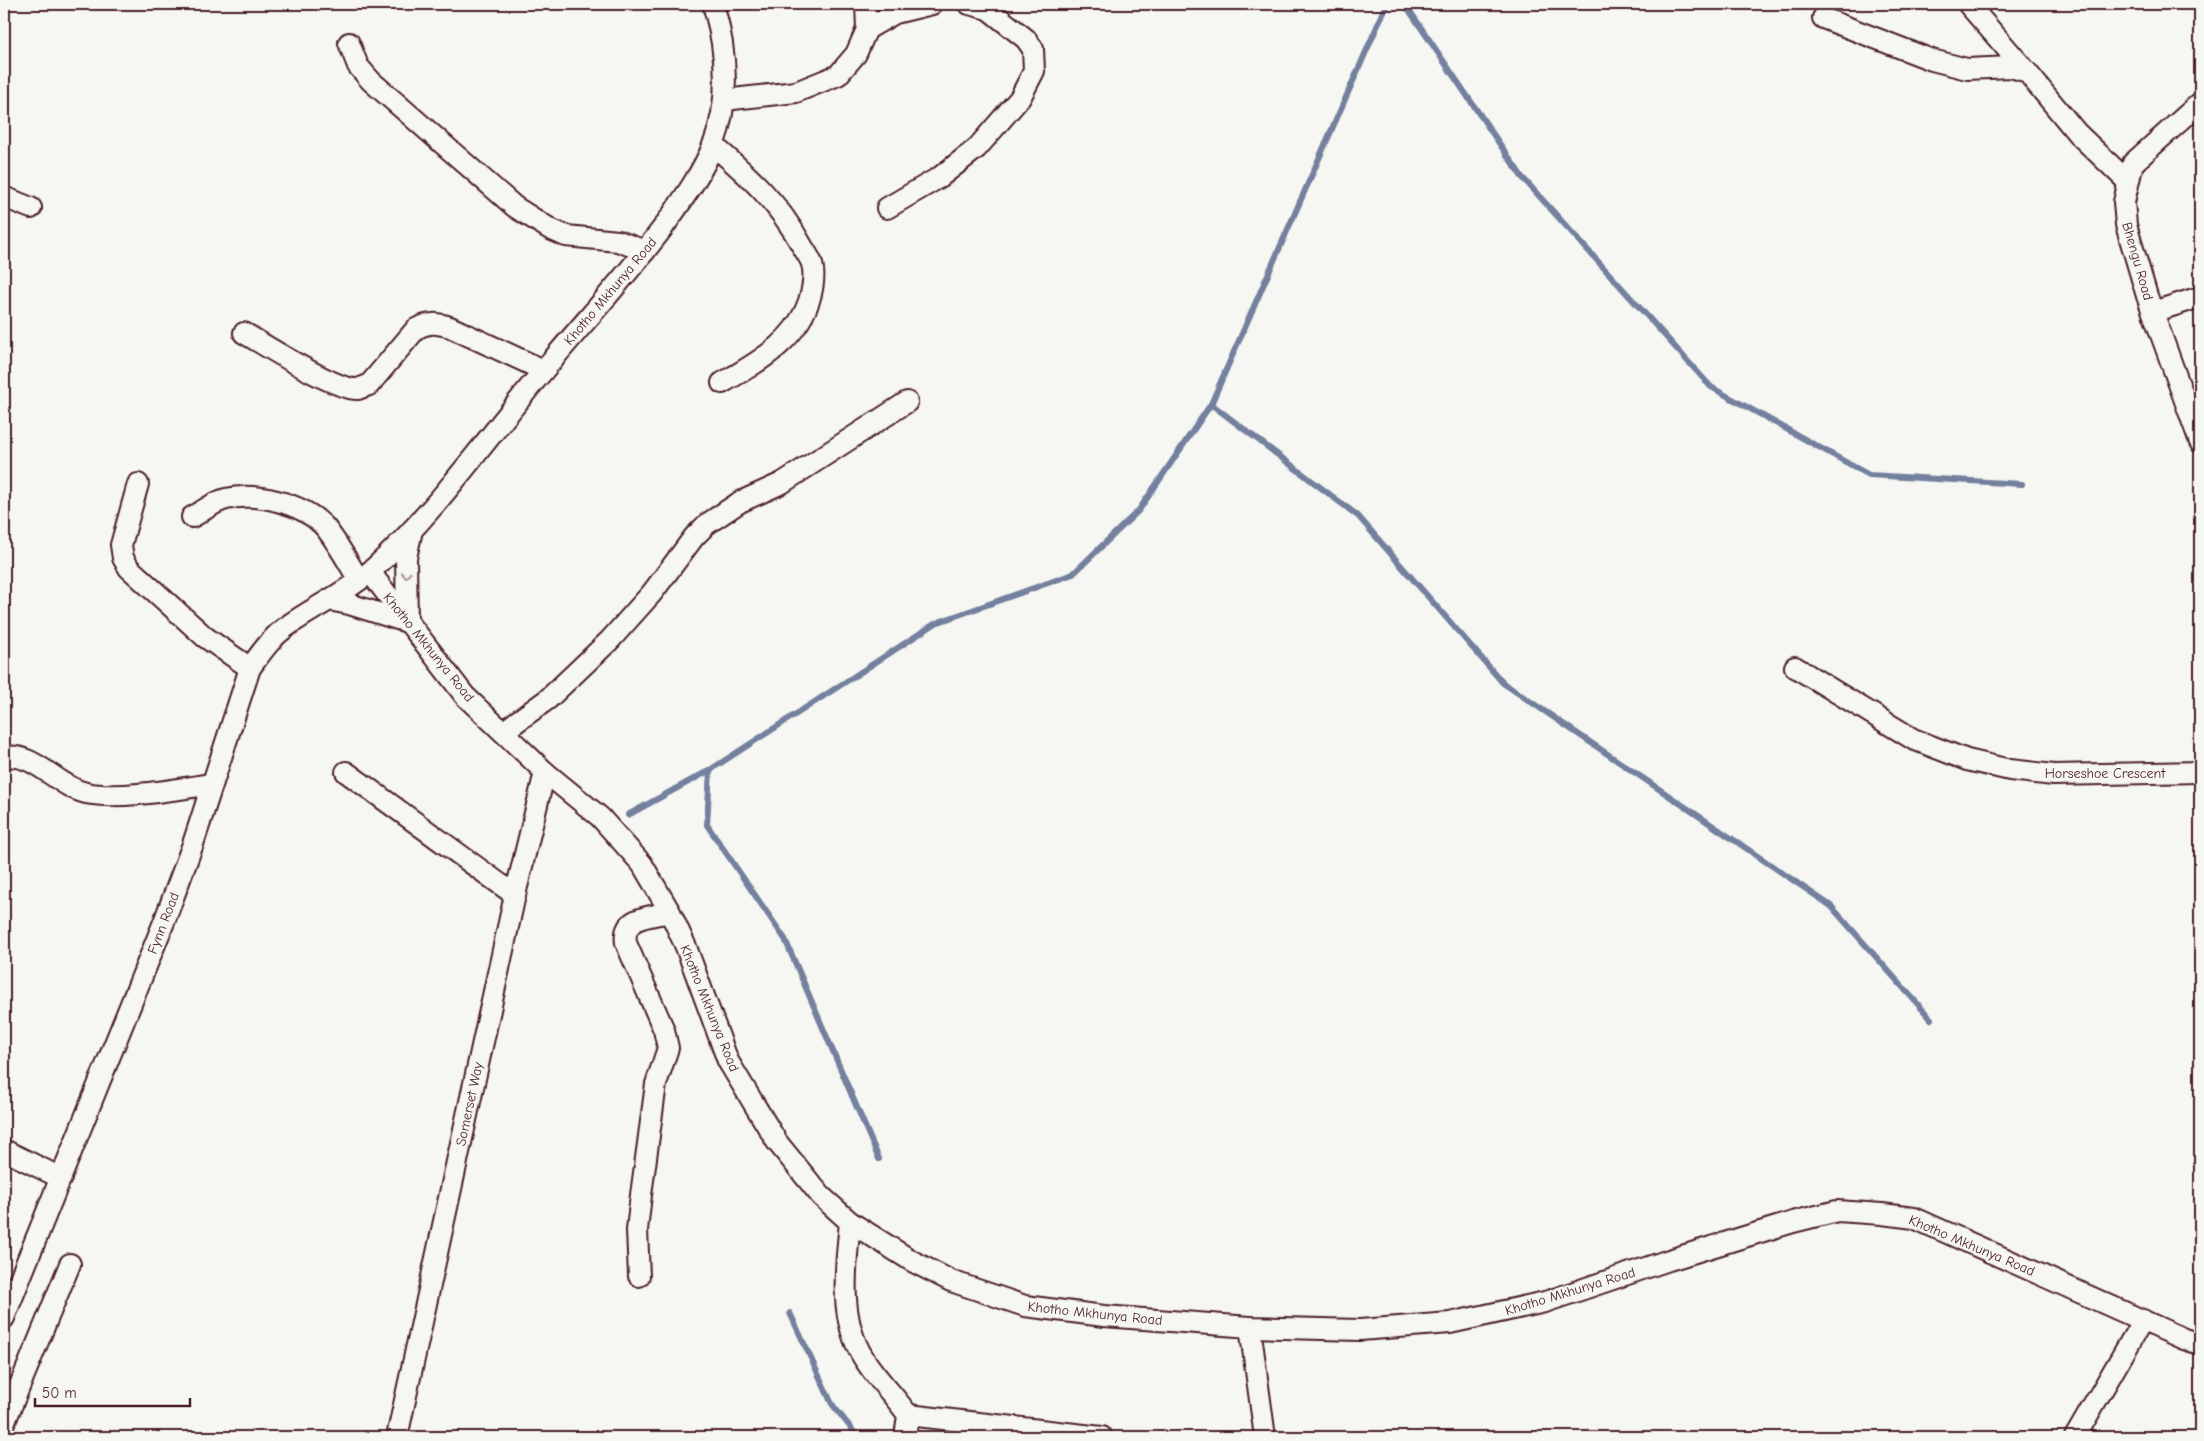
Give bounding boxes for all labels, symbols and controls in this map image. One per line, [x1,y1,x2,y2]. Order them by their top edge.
street label: Bhengu Road [2118,220,2157,302]
street label: Khotho Mkhunya Road [560,234,660,349]
one-way arrow [401,572,411,580]
street label: Khotho Mkhunya Road [379,589,478,705]
street label: Horseshoe Crescent [2045,765,2166,782]
street label: Fynn Road [144,890,183,956]
street label: Khotho Mkhunya Road [676,942,743,1074]
street label: Somerset Way [452,1060,487,1148]
street label: Khotho Mkhunya Road [1906,1211,2037,1280]
street label: Khotho Mkhunya Road [1503,1264,1637,1319]
street label: Khotho Mkhunya Road [1027,1298,1163,1329]
scale bar [35,1376,190,1408]
text: 50 m [42,1384,77,1402]

